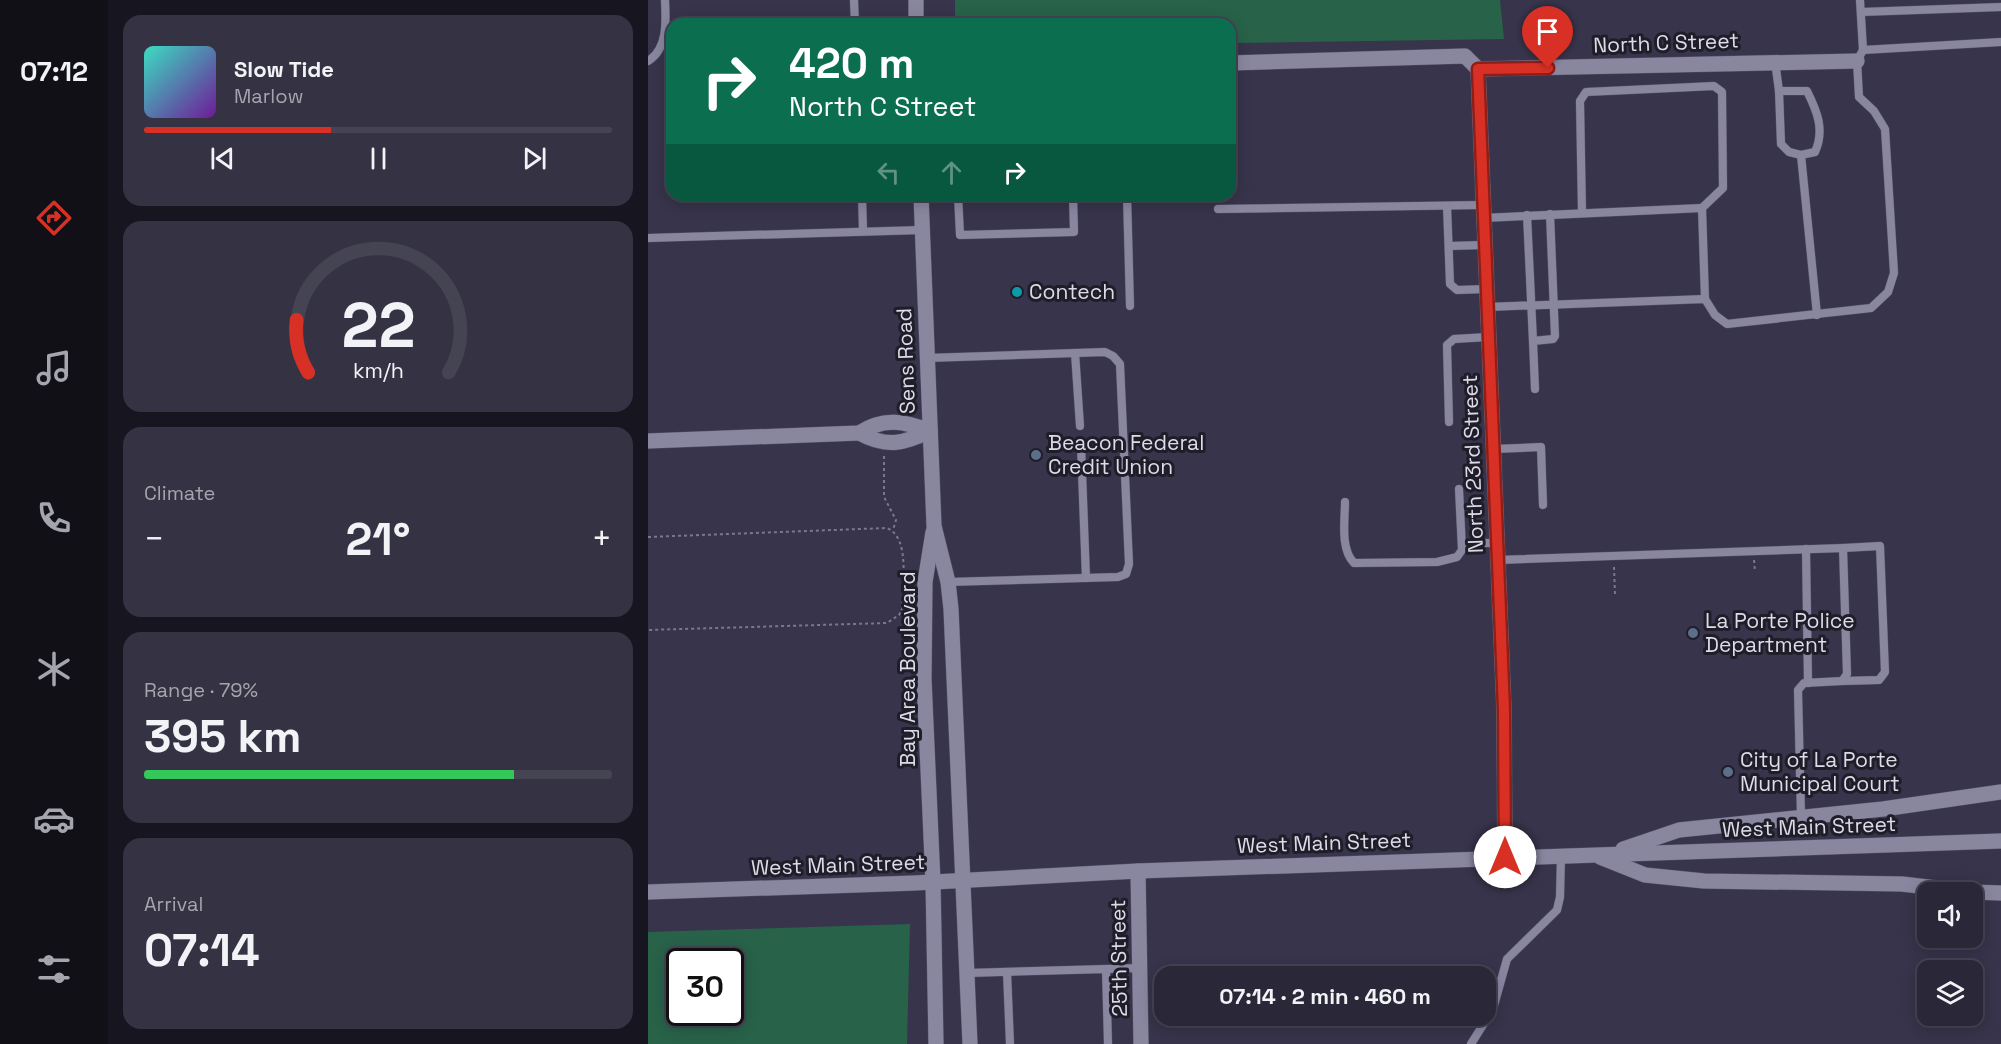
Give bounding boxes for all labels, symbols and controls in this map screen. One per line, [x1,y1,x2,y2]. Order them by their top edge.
pin [1522,6,1573,68]
icon: arrive [1531,15,1564,48]
street label: North C Street [1593,26,1739,59]
text: 420 m [789,37,914,90]
icon: right [690,42,768,120]
text: 07:12 [20,54,88,89]
text: Slow Tide [234,55,334,83]
text: Marlow [234,83,303,109]
text: North C Street [789,89,976,124]
icon: previous [206,142,239,175]
icon: pause [362,142,395,175]
icon: next [518,142,551,175]
icon: left [872,156,905,189]
icon: ahead [935,156,968,189]
icon: right [998,156,1031,189]
icon: directions [33,197,75,239]
place label: Contech [1029,278,1115,305]
marker: Contech [1010,285,1024,299]
text: 22 [341,286,415,365]
street label: Sens Road [890,307,921,415]
icon: music [33,347,75,389]
text: km/h [352,358,404,385]
street label: North 23rd Street [1456,374,1489,554]
place label: Beacon Federal Credit Union [1048,429,1204,480]
marker: Beacon Federal Credit Union [1029,448,1043,462]
text: Climate [144,480,215,506]
icon: phone [33,497,75,539]
text: 21° [346,511,410,568]
text: − [144,518,164,560]
text: + [592,518,612,560]
street label: Bay Area Boulevard [894,571,921,767]
place label: La Porte Police Department [1705,607,1855,658]
marker: La Porte Police Department [1686,626,1700,640]
icon: climate [33,648,75,690]
text: Range · 79% [144,677,258,703]
text: 395 km [144,708,301,765]
place label: City of La Porte Municipal Court [1740,746,1900,797]
marker: City of La Porte Municipal Court [1721,765,1735,779]
icon: car [33,798,75,840]
street label: West Main Street [1721,810,1897,843]
position arrow [1473,825,1537,889]
street label: West Main Street [1236,826,1412,859]
street label: West Main Street [750,848,926,881]
map controls [1917,882,1983,1026]
button: sound [1917,882,1983,948]
text: Arrival [144,891,203,917]
street label: 25th Street [1104,899,1133,1017]
text: 07:14 [144,922,260,979]
icon: filters [33,948,75,990]
speed limit sign: 30 [666,948,744,1026]
button: layers [1917,960,1983,1026]
text: 07:14 · 2 min · 460 m [1219,982,1431,1010]

